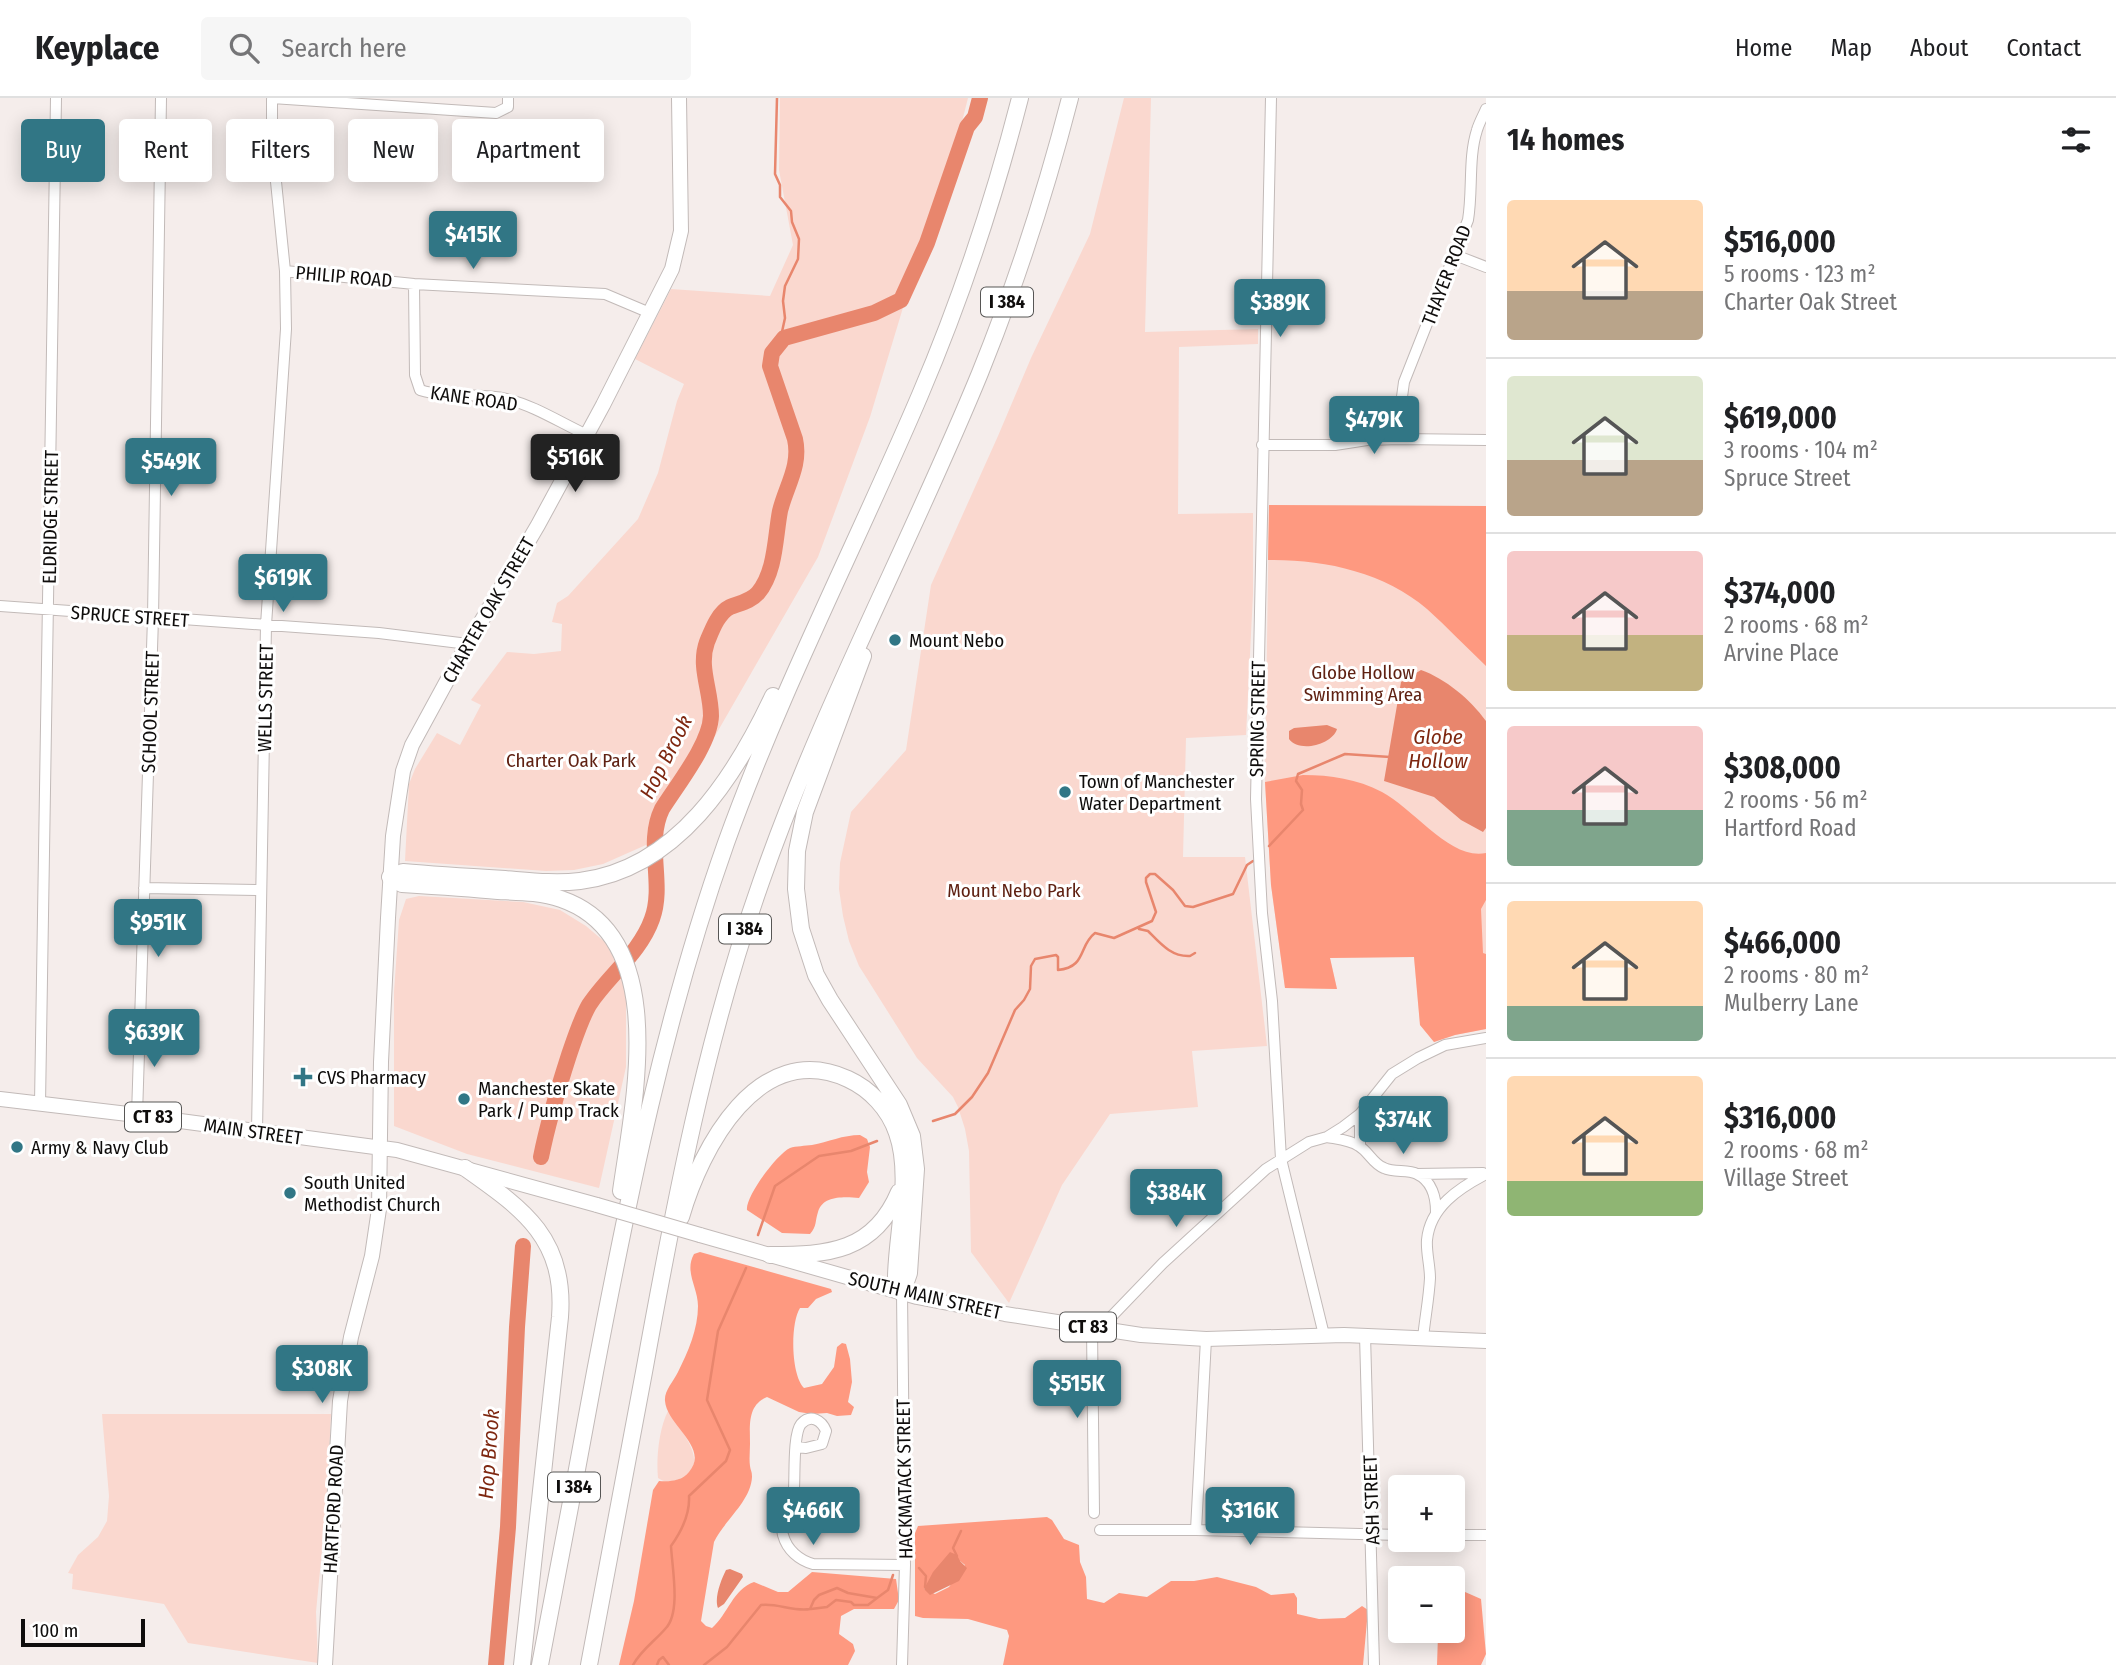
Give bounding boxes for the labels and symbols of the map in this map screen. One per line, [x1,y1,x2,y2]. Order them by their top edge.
pin: $415K [424,212,522,271]
street label: THAYER ROAD [1417,222,1476,329]
street label: PHILIP ROAD [295,261,393,292]
pin: $389K [1231,280,1329,339]
road number: I 384 [981,288,1033,316]
street label: KANE ROAD [429,381,519,416]
pin: $479K [1325,396,1423,456]
pin: $516K [526,434,624,494]
pin: $549K [122,438,220,498]
street label: ELDRIDGE STREET [38,450,63,584]
street label: CHARTER OAK STREET [437,533,540,687]
pin: $619K [234,554,332,614]
street label: SPRUCE STREET [70,601,190,632]
place label: Mount Nebo [909,629,1004,652]
marker: Mount Nebo [887,632,903,648]
street label: WELLS STREET [253,643,278,752]
street label: SCHOOL STREET [137,650,164,773]
street label: SPRING STREET [1245,660,1270,777]
park label: Globe Hollow Swimming Area [1304,661,1422,706]
water label: Hop Brook [634,711,698,803]
water label: Globe Hollow [1408,724,1468,774]
park label: Charter Oak Park [506,749,636,772]
place label: Town of Manchester Water Department [1079,770,1235,815]
marker: Town of Manchester Water Department [1057,784,1073,800]
park label: Mount Nebo Park [947,879,1081,902]
pin: $951K [109,900,207,959]
road number: I 384 [719,914,771,944]
pin: $639K [105,1010,203,1069]
place label: CVS Pharmacy [317,1066,426,1089]
marker: CVS Pharmacy [295,1069,311,1085]
place label: Manchester Skate Park / Pump Track [478,1077,619,1122]
marker: Manchester Skate Park / Pump Track [456,1091,472,1107]
pin: $374K [1354,1096,1452,1156]
road number: CT 83 [125,1102,181,1132]
street label: MAIN STREET [202,1113,304,1150]
place label: Army & Navy Club [31,1136,169,1159]
marker: Army & Navy Club [9,1139,25,1155]
pin: $384K [1127,1170,1225,1229]
place label: South United Methodist Church [304,1171,441,1216]
marker: South United Methodist Church [282,1185,298,1201]
street label: SOUTH MAIN STREET [846,1267,1004,1324]
road number: CT 83 [1060,1312,1116,1342]
pin: $308K [273,1346,371,1405]
pin: $515K [1028,1360,1126,1420]
street label: HACKMATACK STREET [892,1399,917,1559]
water label: Hop Brook [473,1408,505,1500]
street label: HARTFORD ROAD [319,1444,348,1574]
street label: ASH STREET [1358,1454,1385,1545]
road number: I 384 [548,1472,600,1502]
pin: $466K [764,1488,862,1547]
pin: $316K [1201,1488,1299,1547]
scale bar [21,1616,145,1648]

